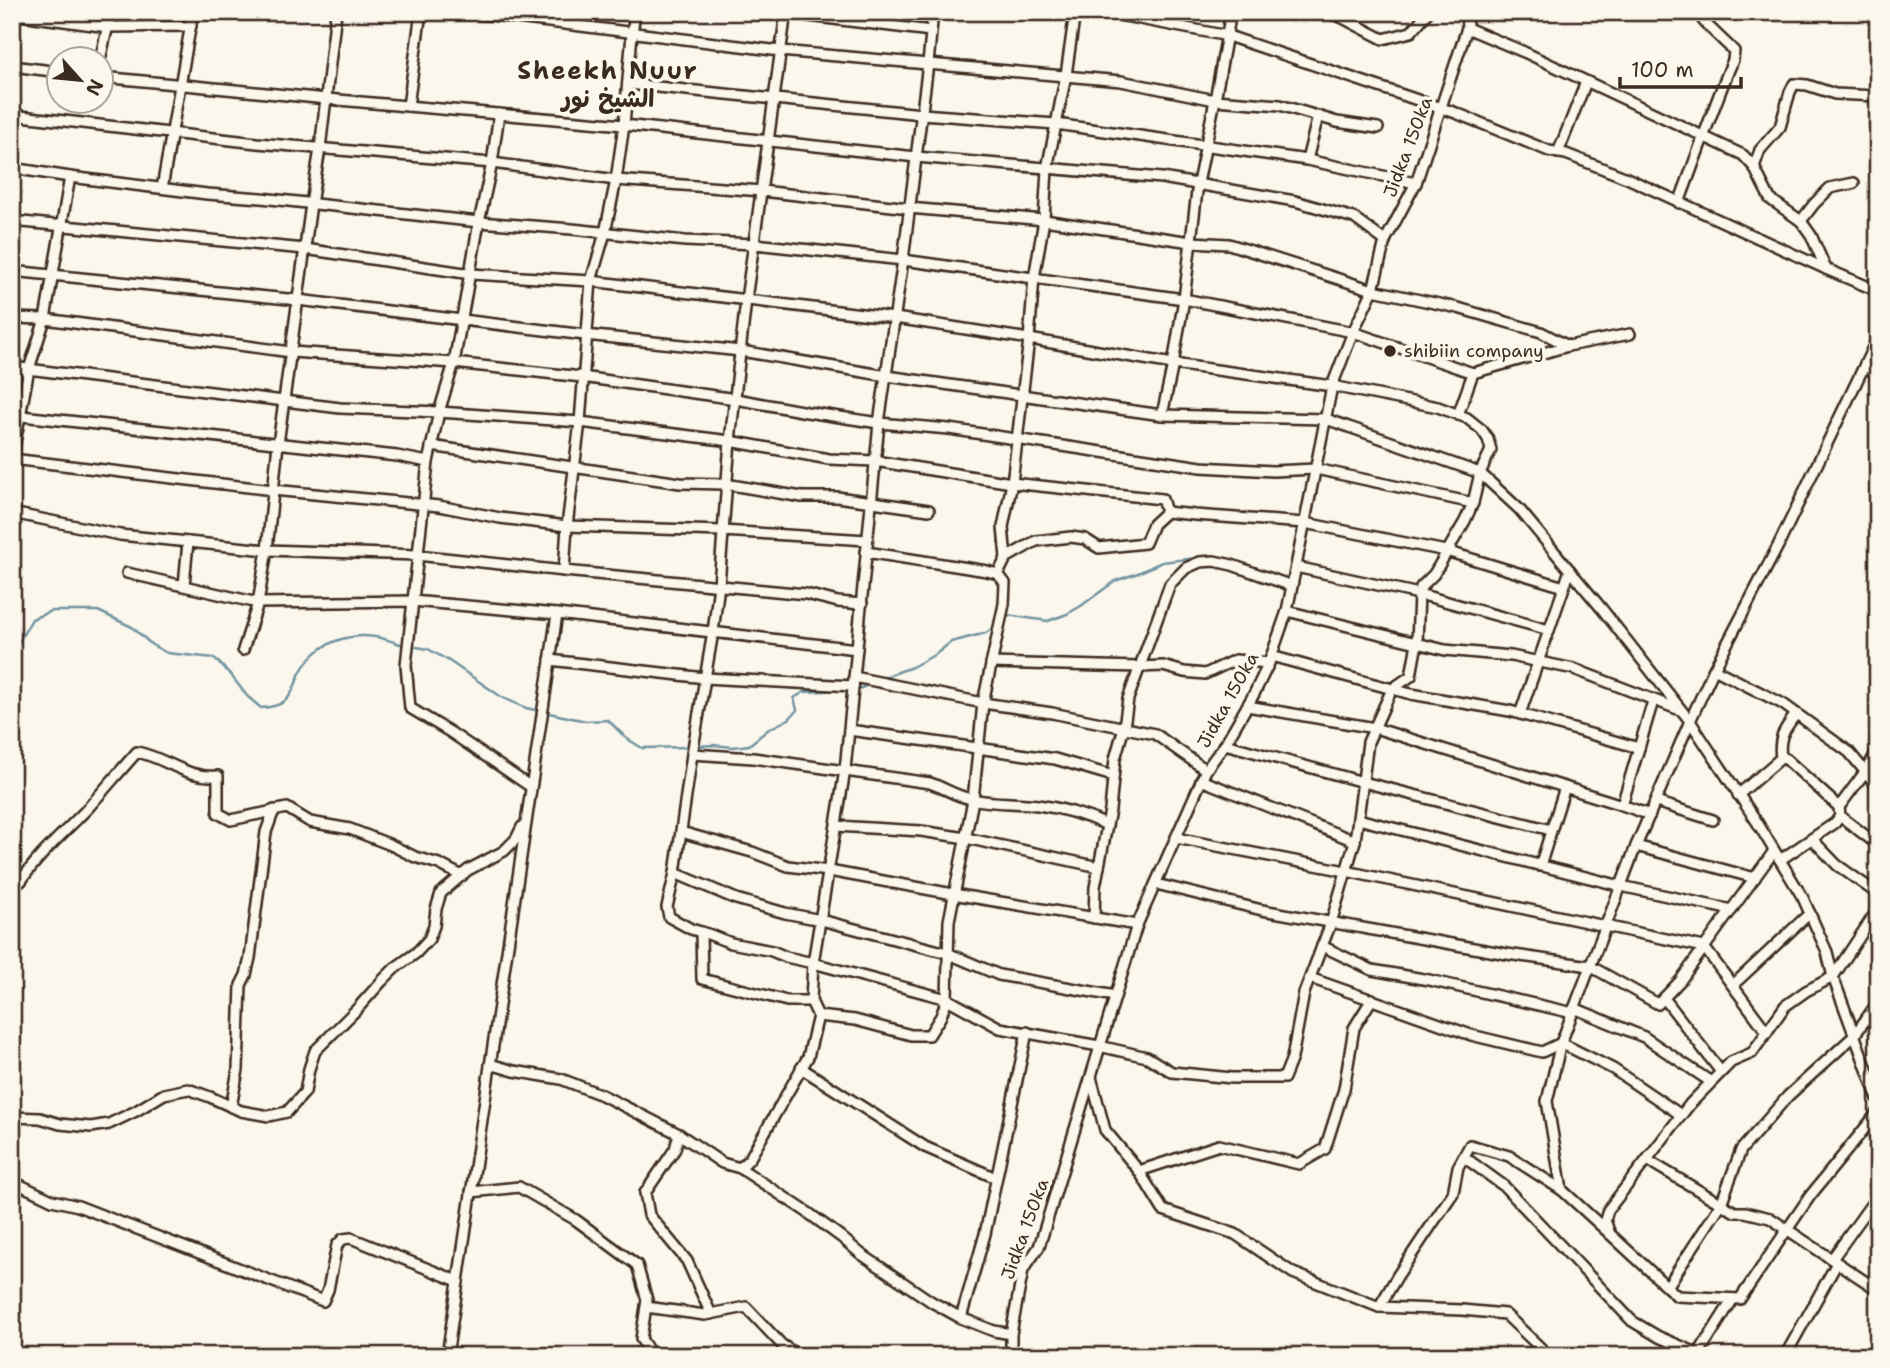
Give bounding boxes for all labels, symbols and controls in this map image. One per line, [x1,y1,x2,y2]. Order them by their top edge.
north arrow [46,46,116,116]
scale bar [1620,46,1741,90]
district label: Sheekh Nuur الشيخ نور [517,55,699,115]
text: 100 m [1631,56,1694,84]
text: N [80,75,109,100]
street label: Jidka 150ka [1378,93,1438,201]
place label: shibiin company [1404,339,1544,363]
marker: shibiin company [1382,343,1398,359]
street label: Jidka 150ka [1192,648,1264,752]
street label: Jidka 150ka [996,1175,1054,1283]

